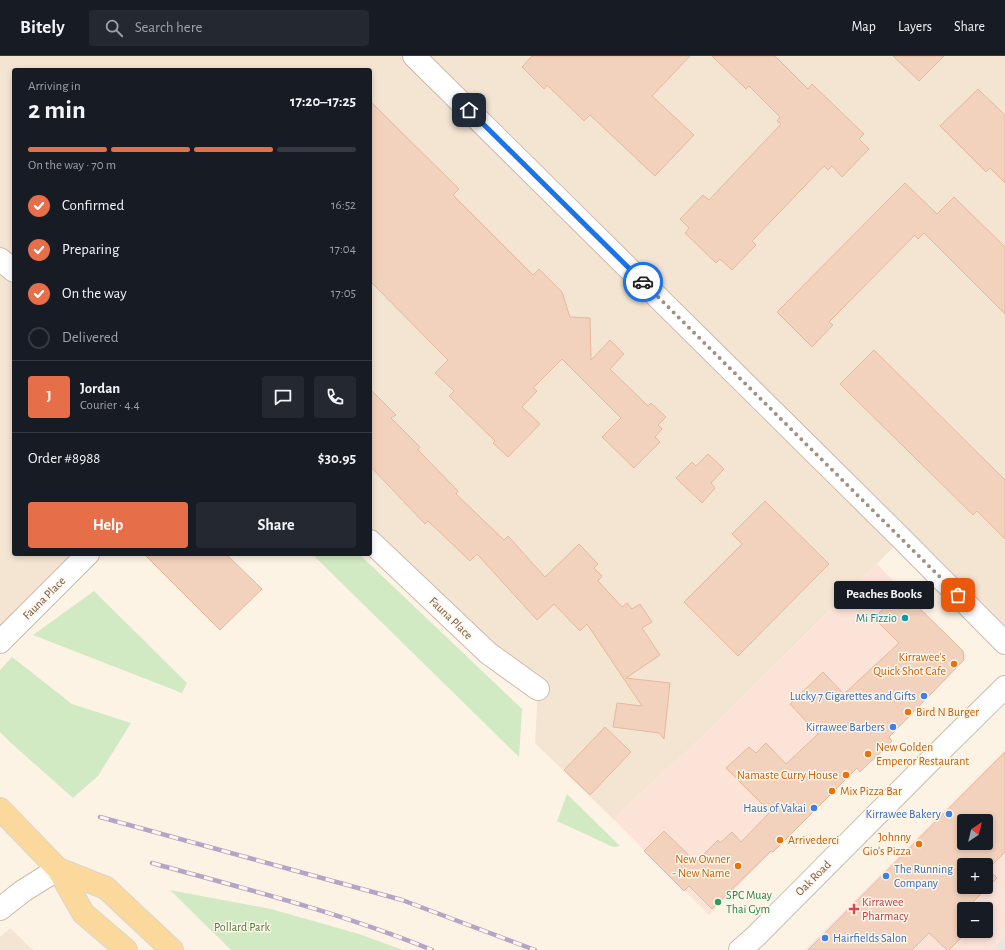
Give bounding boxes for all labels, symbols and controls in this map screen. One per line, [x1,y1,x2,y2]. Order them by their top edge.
search box [89,10,369,46]
icon: search [103,17,125,39]
text: Bitely [20,18,65,37]
text: Search here [135,20,202,35]
text: Map [851,20,876,34]
text: Layers [898,20,932,34]
text: Share [954,20,985,34]
text: Arriving in [28,80,81,93]
pin [452,93,486,127]
text: 17:20–17:25 [290,94,356,109]
text: 2 min [28,97,86,123]
icon: home [458,99,480,121]
text: On the way · 70 m [28,159,116,172]
icon: check [28,195,50,217]
text: Confirmed [62,198,124,213]
text: 16:52 [331,199,356,212]
icon: check [28,239,50,261]
text: Preparing [62,242,119,257]
text: 17:04 [330,243,356,256]
courier [623,262,663,302]
icon: car [632,271,654,293]
icon: check [28,283,50,305]
text: On the way [62,286,127,301]
text: 17:05 [331,287,356,300]
text: Delivered [62,330,119,345]
button: chat [262,376,304,418]
button: phone [314,376,356,418]
text: Jordan [80,381,120,396]
text: J [46,389,52,404]
text: Courier · 4.4 [80,399,140,412]
text: Order #8988 [28,451,100,466]
text: $30.95 [318,451,356,466]
button: Help [28,502,188,548]
button: Share [196,502,356,548]
street label: Fauna Place [20,574,68,622]
pin [941,578,975,612]
callout: Peaches Books [834,581,934,609]
icon: bag [947,584,969,606]
text: Peaches Books [846,588,922,601]
street label: Fauna Place [427,595,475,641]
place label: Mi Fizzio [856,612,897,624]
marker: Mi Fizzio [900,613,910,623]
place label: Kirrawee's Quick Shot Cafe [873,651,946,678]
marker: Kirrawee's Quick Shot Cafe [949,659,959,669]
place label: Lucky 7 Cigarettes and Gifts [790,690,916,703]
marker: Lucky 7 Cigarettes and Gifts [919,691,929,701]
place label: Bird N Burger [916,706,979,718]
marker: Bird N Burger [903,707,913,717]
place label: Kirrawee Barbers [806,721,885,733]
marker: Kirrawee Barbers [888,722,898,732]
place label: New Golden Emperor Restaurant [876,741,969,767]
marker: New Golden Emperor Restaurant [863,749,873,759]
place label: Namaste Curry House [737,769,838,782]
marker: Namaste Curry House [841,770,851,780]
place label: Mix Pizza Bar [840,785,902,797]
marker: Mix Pizza Bar [827,786,837,796]
place label: Haus of Vakai [743,802,806,814]
marker: Haus of Vakai [809,803,819,813]
place label: Kirrawee Bakery [866,808,941,821]
marker: Kirrawee Bakery [944,809,954,819]
north arrow [957,814,993,850]
map controls [957,814,993,938]
place label: Johnny Gio's Pizza [863,831,911,857]
place label: Arrivederci [788,834,839,846]
marker: Arrivederci [775,835,785,845]
marker: Johnny Gio's Pizza [914,839,924,849]
place label: New Owner - New Name [672,853,730,879]
street label: Oak Road [793,858,833,898]
button: + [957,858,993,894]
marker: New Owner - New Name [733,861,743,871]
place label: The Running Company [894,863,953,890]
marker: The Running Company [881,871,891,881]
place label: SPC Muay Thai Gym [726,889,772,916]
place label: Kirrawee Pharmacy [862,896,909,923]
marker: SPC Muay Thai Gym [713,897,723,907]
button: − [957,902,993,938]
marker: Kirrawee Pharmacy [849,904,859,914]
park label: Pollard Park [214,921,270,933]
place label: Hairfields Salon [833,932,907,944]
marker: Hairfields Salon [820,933,830,943]

